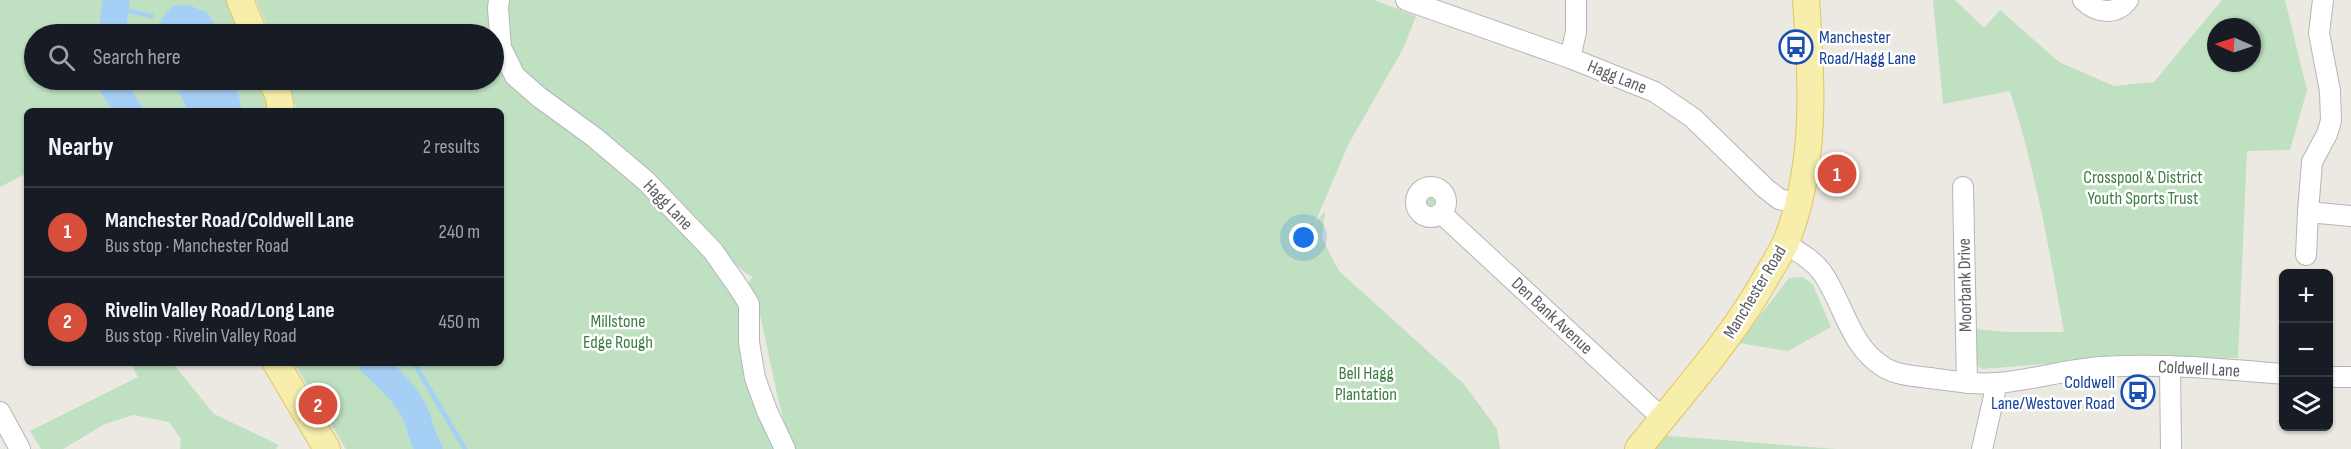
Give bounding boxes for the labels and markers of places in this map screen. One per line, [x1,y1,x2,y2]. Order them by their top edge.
place label: Manchester Road/Hagg Lane [1819,27,1916,69]
bus stop icon: Manchester Road/Hagg Lane [1778,29,1814,65]
pin: 1 [1818,152,1856,196]
place label: Coldwell Lane/Westover Road [1991,372,2115,414]
bus stop icon: Coldwell Lane/Westover Road [2120,374,2156,410]
pin: 2 [298,382,338,428]

